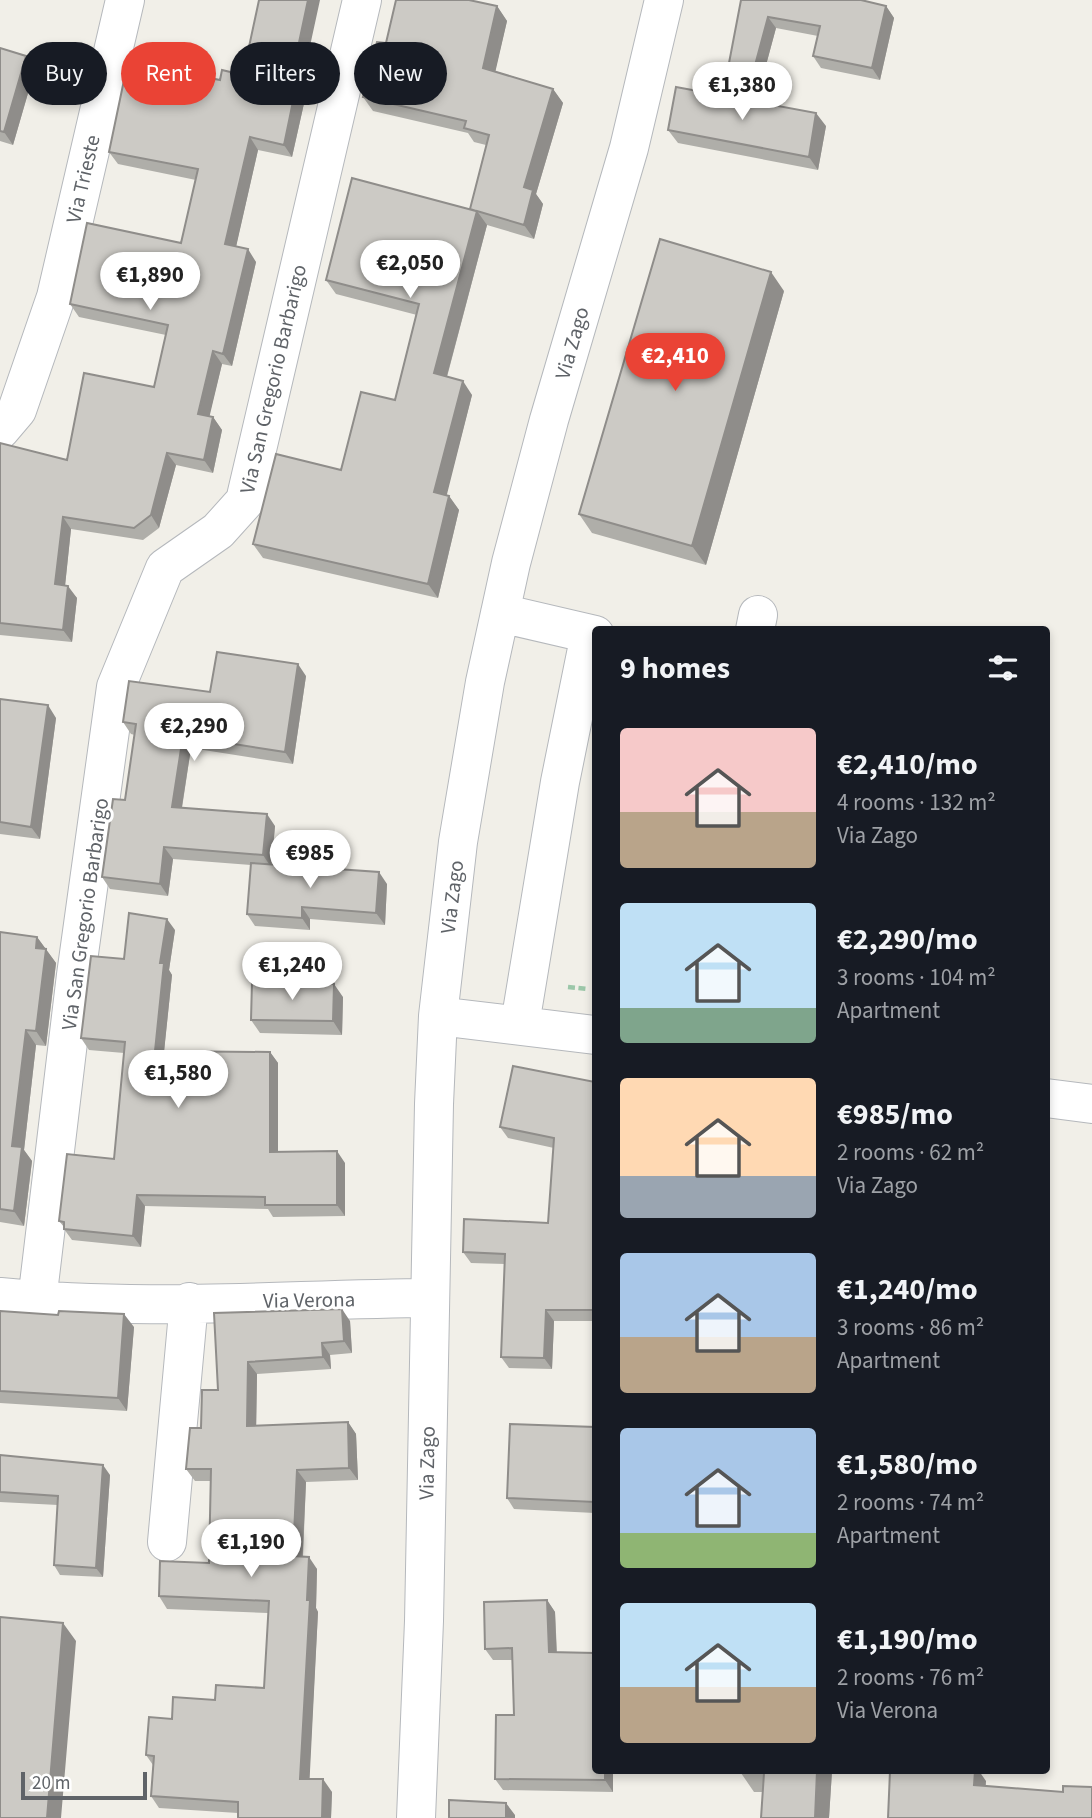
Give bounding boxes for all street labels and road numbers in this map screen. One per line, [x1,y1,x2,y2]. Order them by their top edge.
street label: Via Trieste [58,132,108,226]
street label: Via San Gregorio Barbarigo [232,261,314,497]
street label: Via Zago [547,303,597,383]
street label: Via San Gregorio Barbarigo [54,796,116,1032]
street label: Via Zago [433,858,471,936]
street label: Via Verona [263,1284,355,1316]
street label: Via Zago [411,1426,443,1500]

